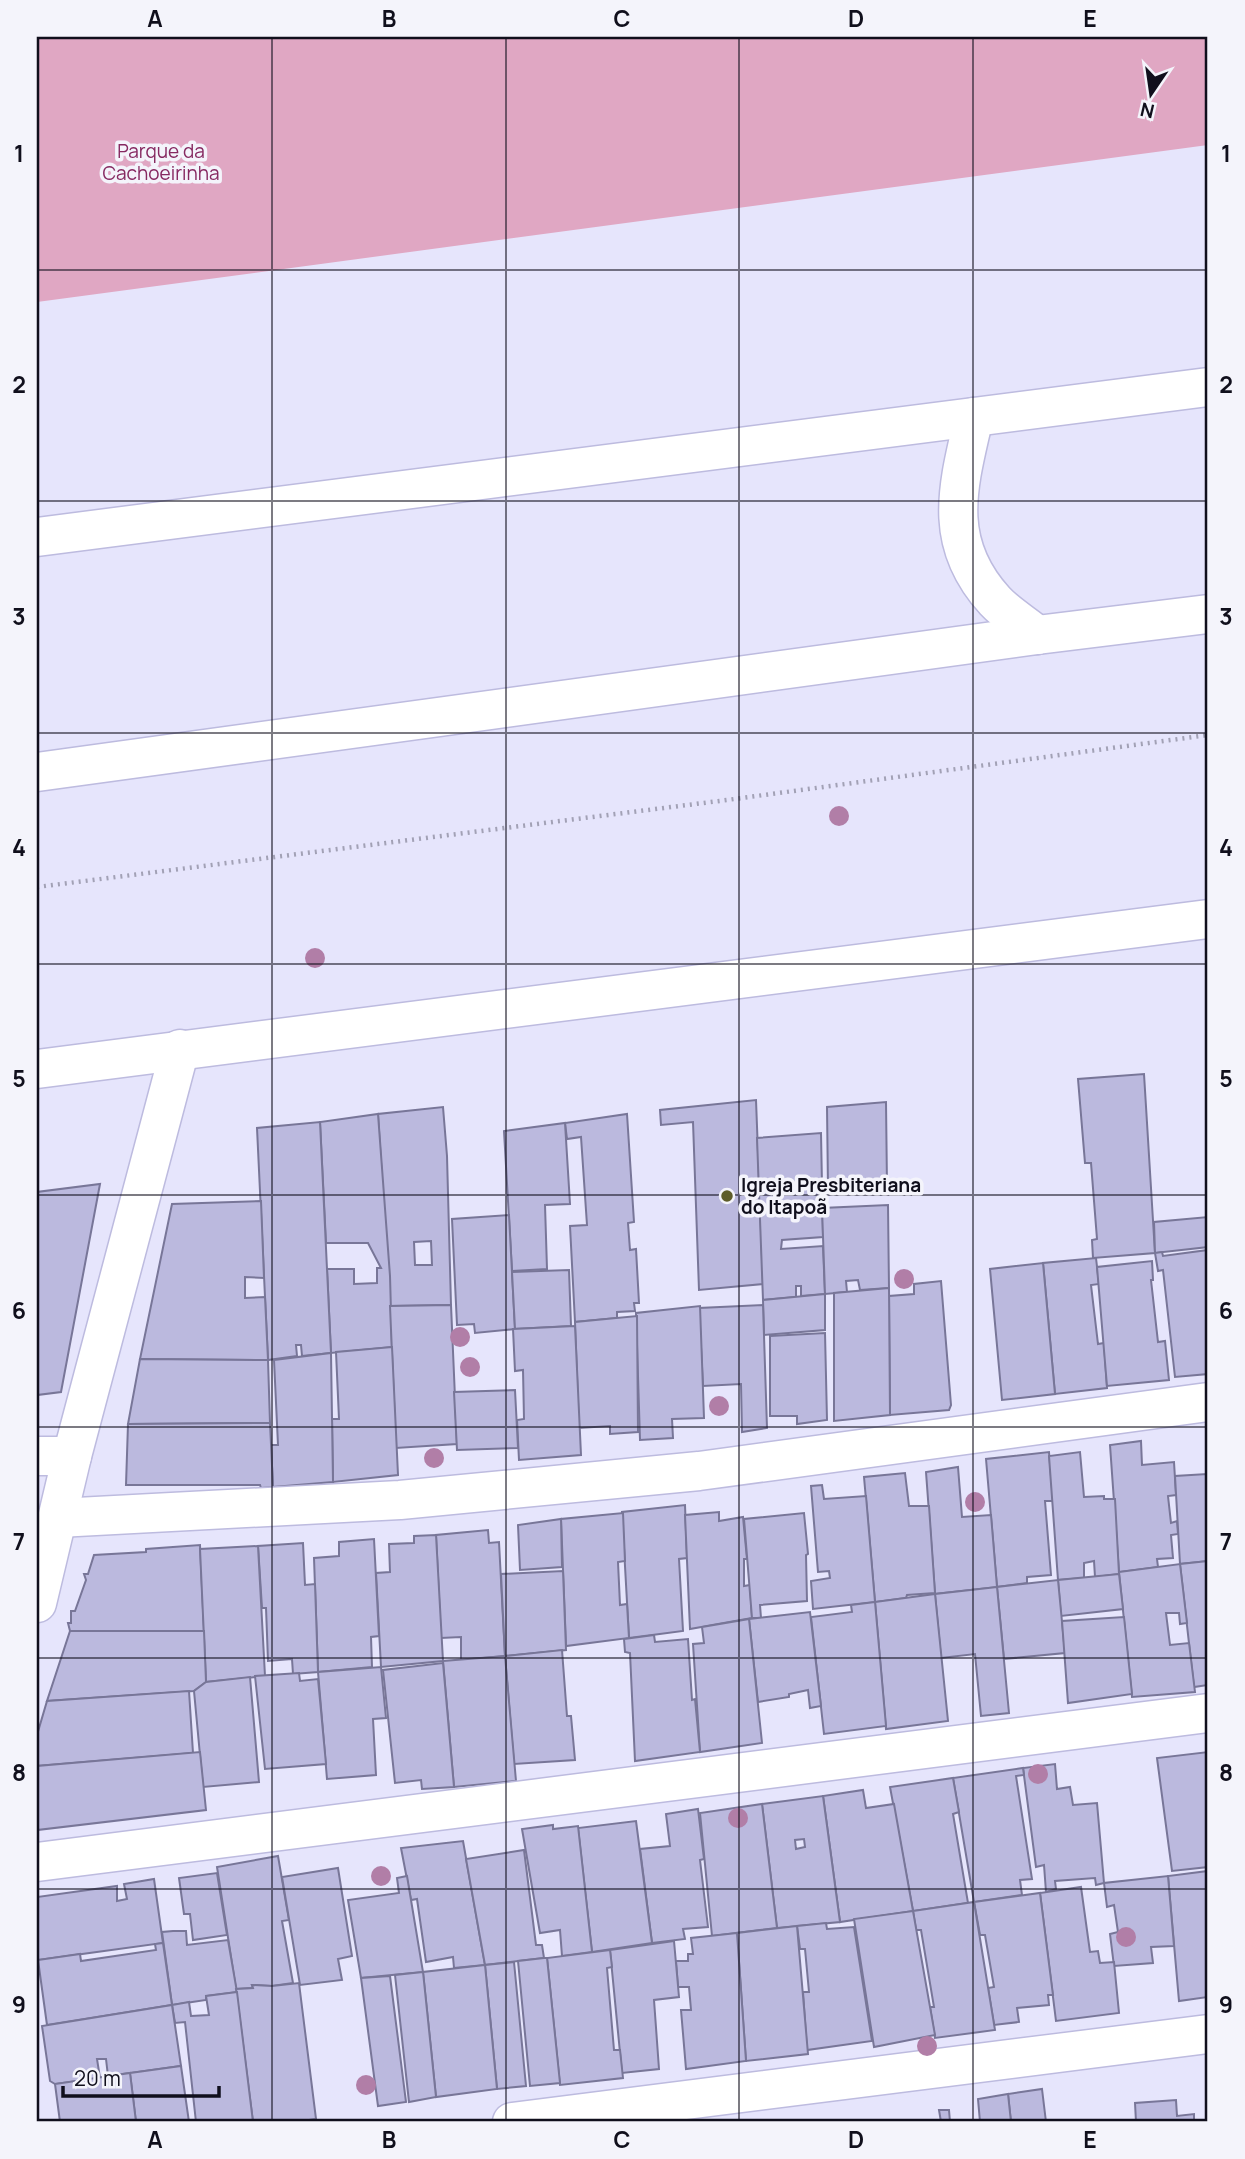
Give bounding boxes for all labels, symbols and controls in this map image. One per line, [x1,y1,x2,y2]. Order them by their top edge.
text: A [147,2,163,34]
text: B [382,2,396,34]
text: C [614,2,631,34]
text: D [848,2,864,34]
text: E [1083,2,1097,34]
north arrow [1116,60,1186,130]
text: N [1138,96,1157,125]
text: 1 [14,137,24,169]
text: 1 [1221,137,1231,169]
park label: Parque da Cachoeirinha [102,138,220,186]
text: 2 [12,368,26,400]
text: 2 [1219,368,1233,400]
text: 3 [12,600,26,632]
text: 3 [1219,600,1233,632]
text: 4 [12,831,26,863]
text: 4 [1219,831,1233,863]
text: 5 [12,1062,26,1094]
text: 5 [1219,1062,1233,1094]
place label: Igreja Presbiteriana do Itapoã [741,1172,921,1220]
marker: Igreja Presbiteriana do Itapoã [719,1188,735,1204]
text: 6 [12,1294,26,1326]
text: 6 [1219,1294,1233,1326]
text: 7 [13,1525,25,1557]
text: 7 [1220,1525,1232,1557]
text: 8 [12,1756,26,1788]
text: 8 [1219,1756,1233,1788]
text: 9 [12,1988,26,2020]
text: 9 [1219,1988,1233,2020]
scale bar [63,2054,219,2098]
text: 20 m [74,2064,121,2092]
text: A [147,2123,163,2155]
text: B [382,2123,396,2155]
text: C [614,2123,631,2155]
text: D [848,2123,864,2155]
text: E [1083,2123,1097,2155]

